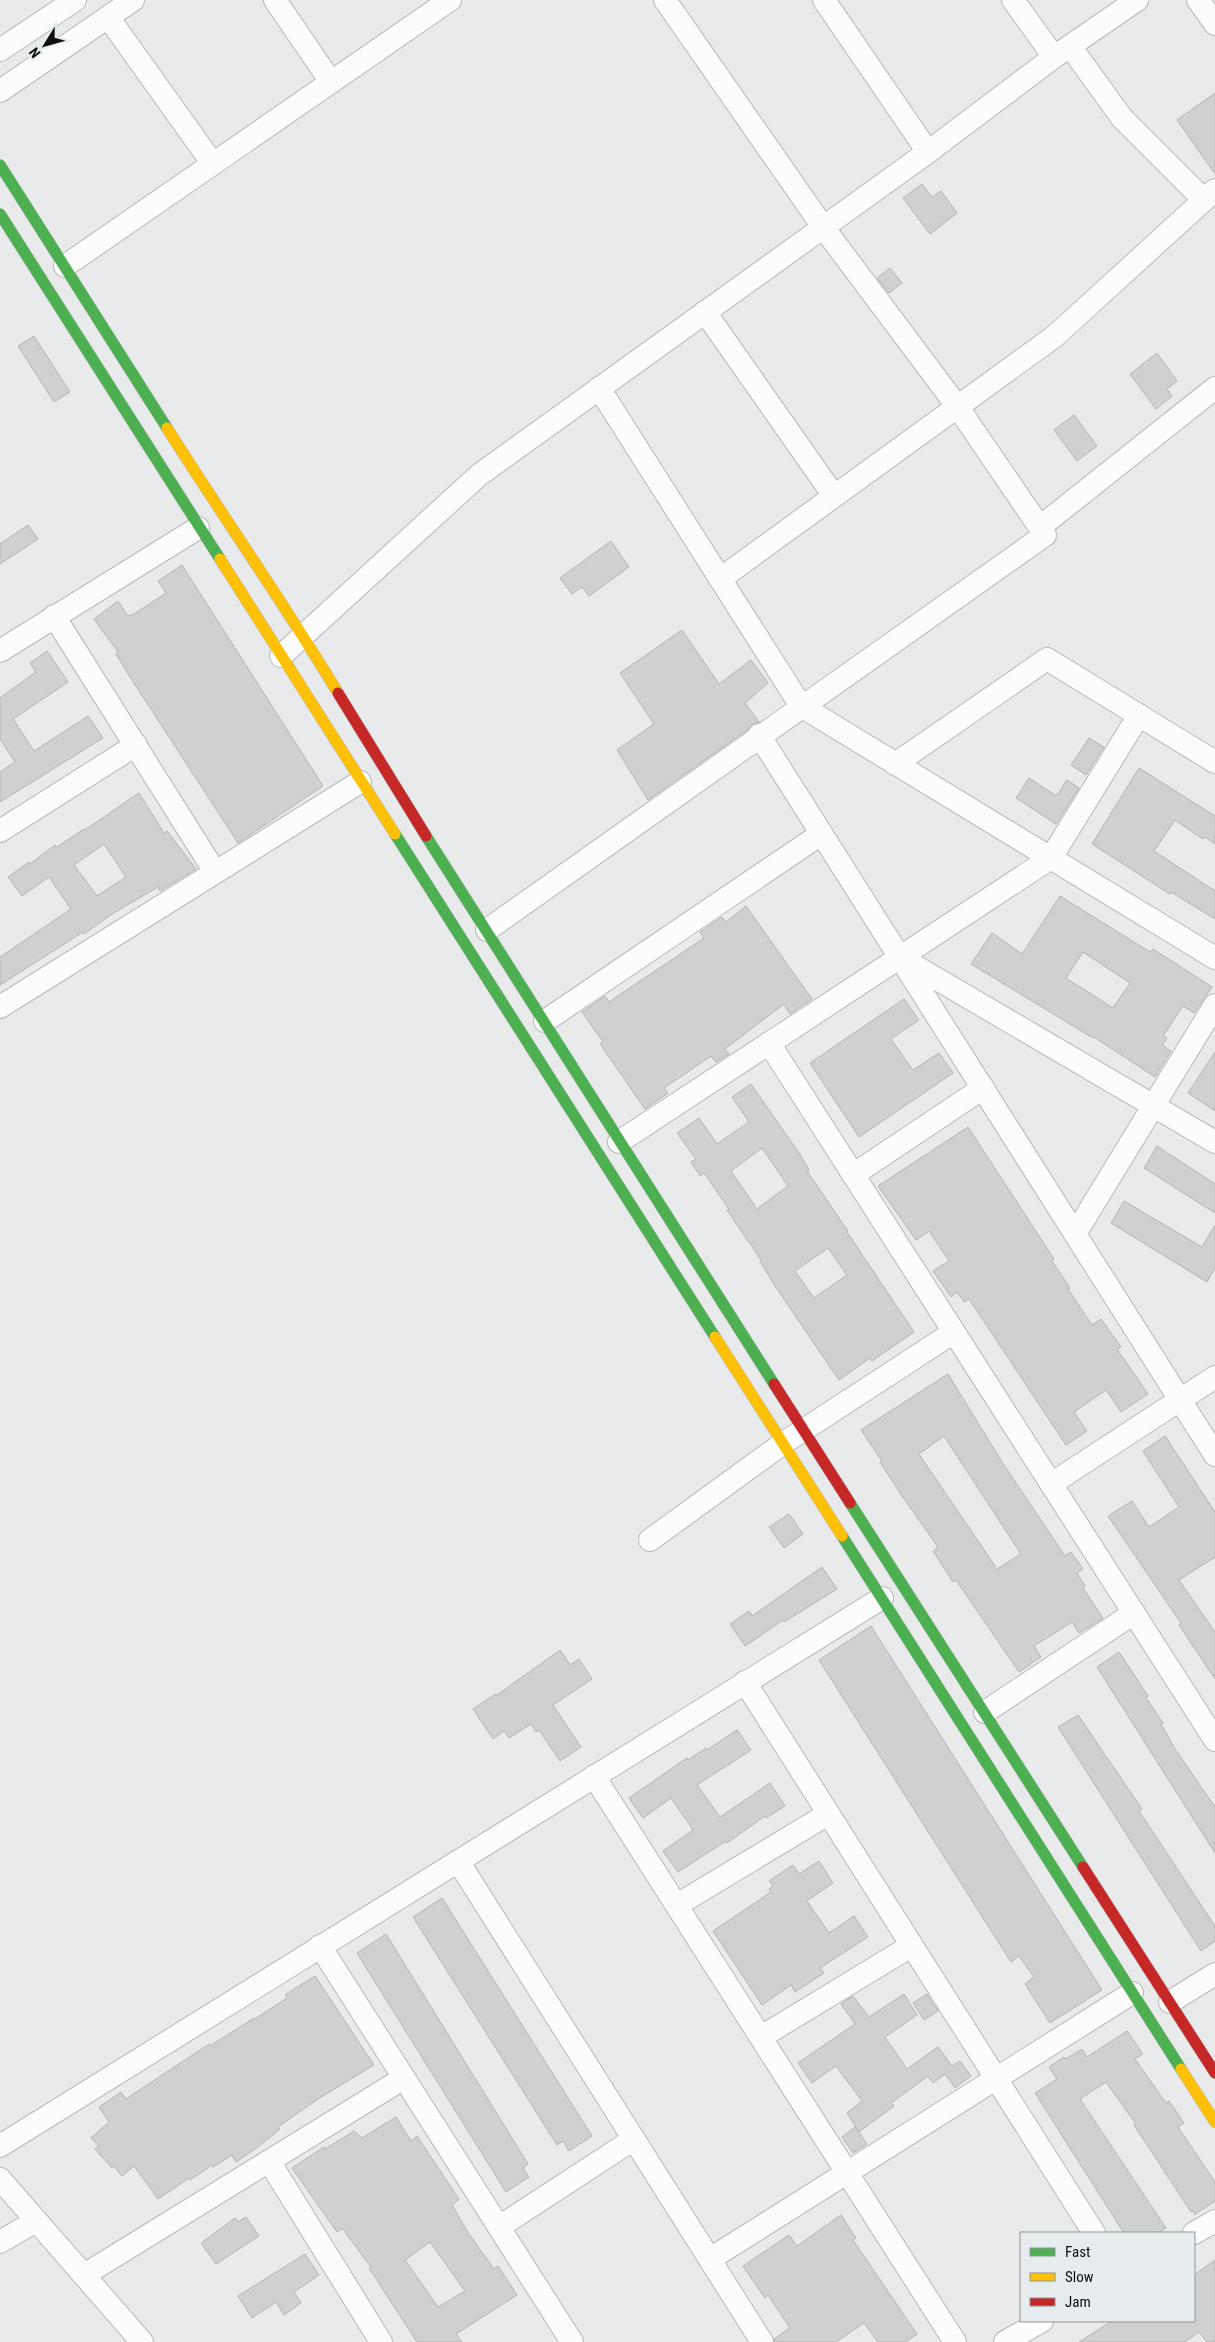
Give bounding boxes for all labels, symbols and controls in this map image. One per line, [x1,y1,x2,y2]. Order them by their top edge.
north arrow [20,20,70,70]
text: N [26,45,44,61]
legend [1020,2232,1195,2322]
text: Fast [1065,2243,1090,2261]
text: Slow [1065,2268,1094,2286]
text: Jam [1065,2293,1091,2311]

